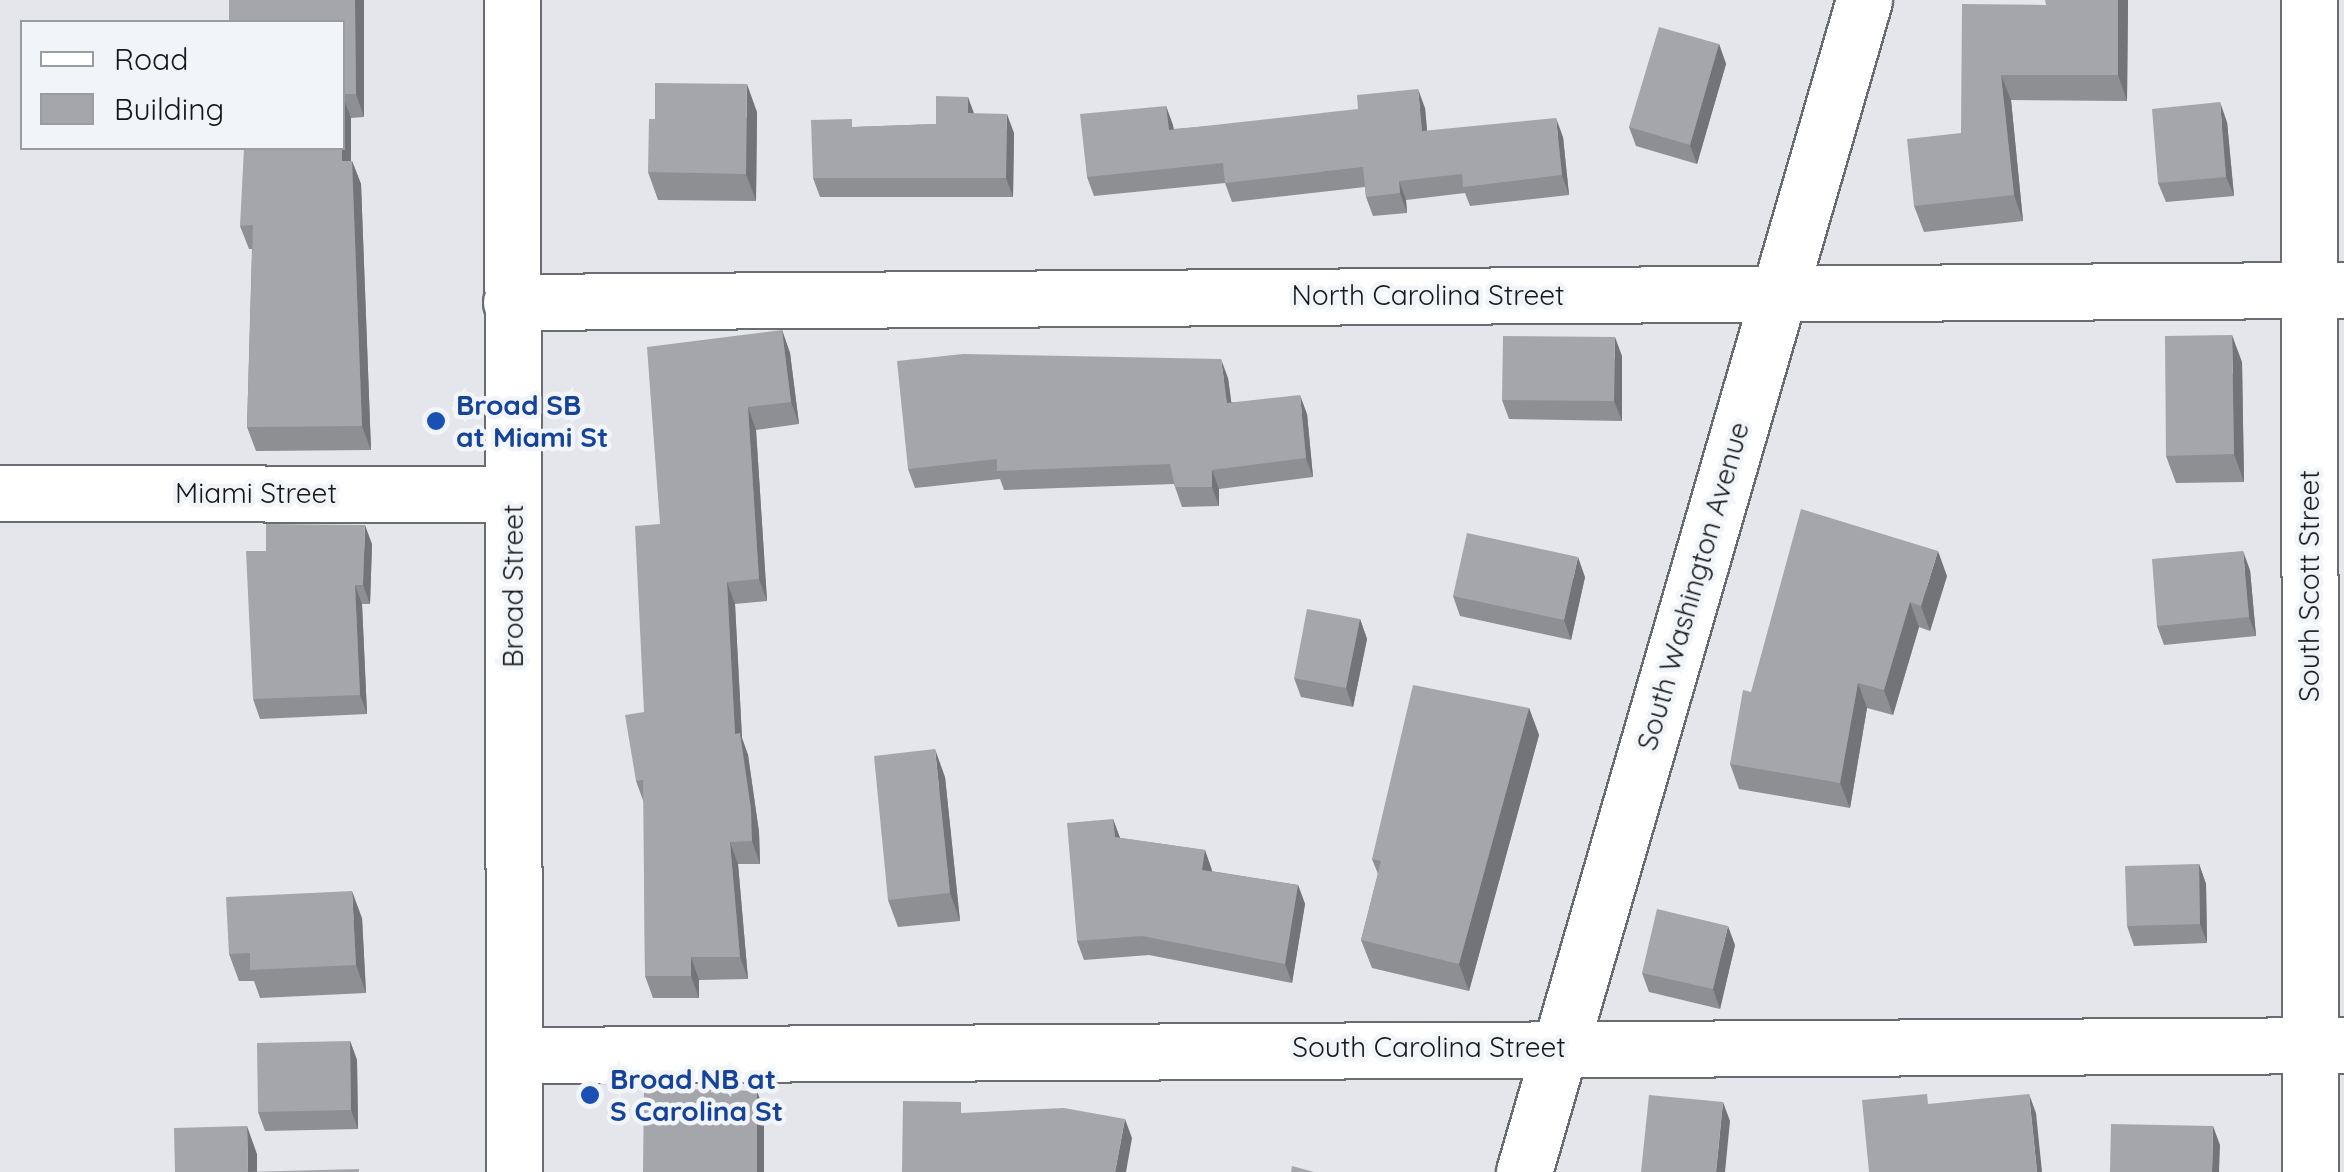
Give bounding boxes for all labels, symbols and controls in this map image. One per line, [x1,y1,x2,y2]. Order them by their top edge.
legend [20,20,345,150]
text: Road [114,40,188,78]
text: Building [114,90,224,128]
street label: North Carolina Street [1291,278,1565,312]
place label: Broad SB at Miami St [456,388,608,454]
marker: Broad SB at Miami St [425,410,447,432]
street label: South Washington Avenue [1630,418,1756,754]
street label: South Scott Street [2292,470,2326,702]
street label: Miami Street [175,476,337,510]
street label: Broad Street [496,504,530,668]
street label: South Carolina Street [1292,1030,1566,1064]
place label: Broad NB at S Carolina St [610,1062,783,1128]
marker: Broad NB at S Carolina St [579,1084,601,1106]

